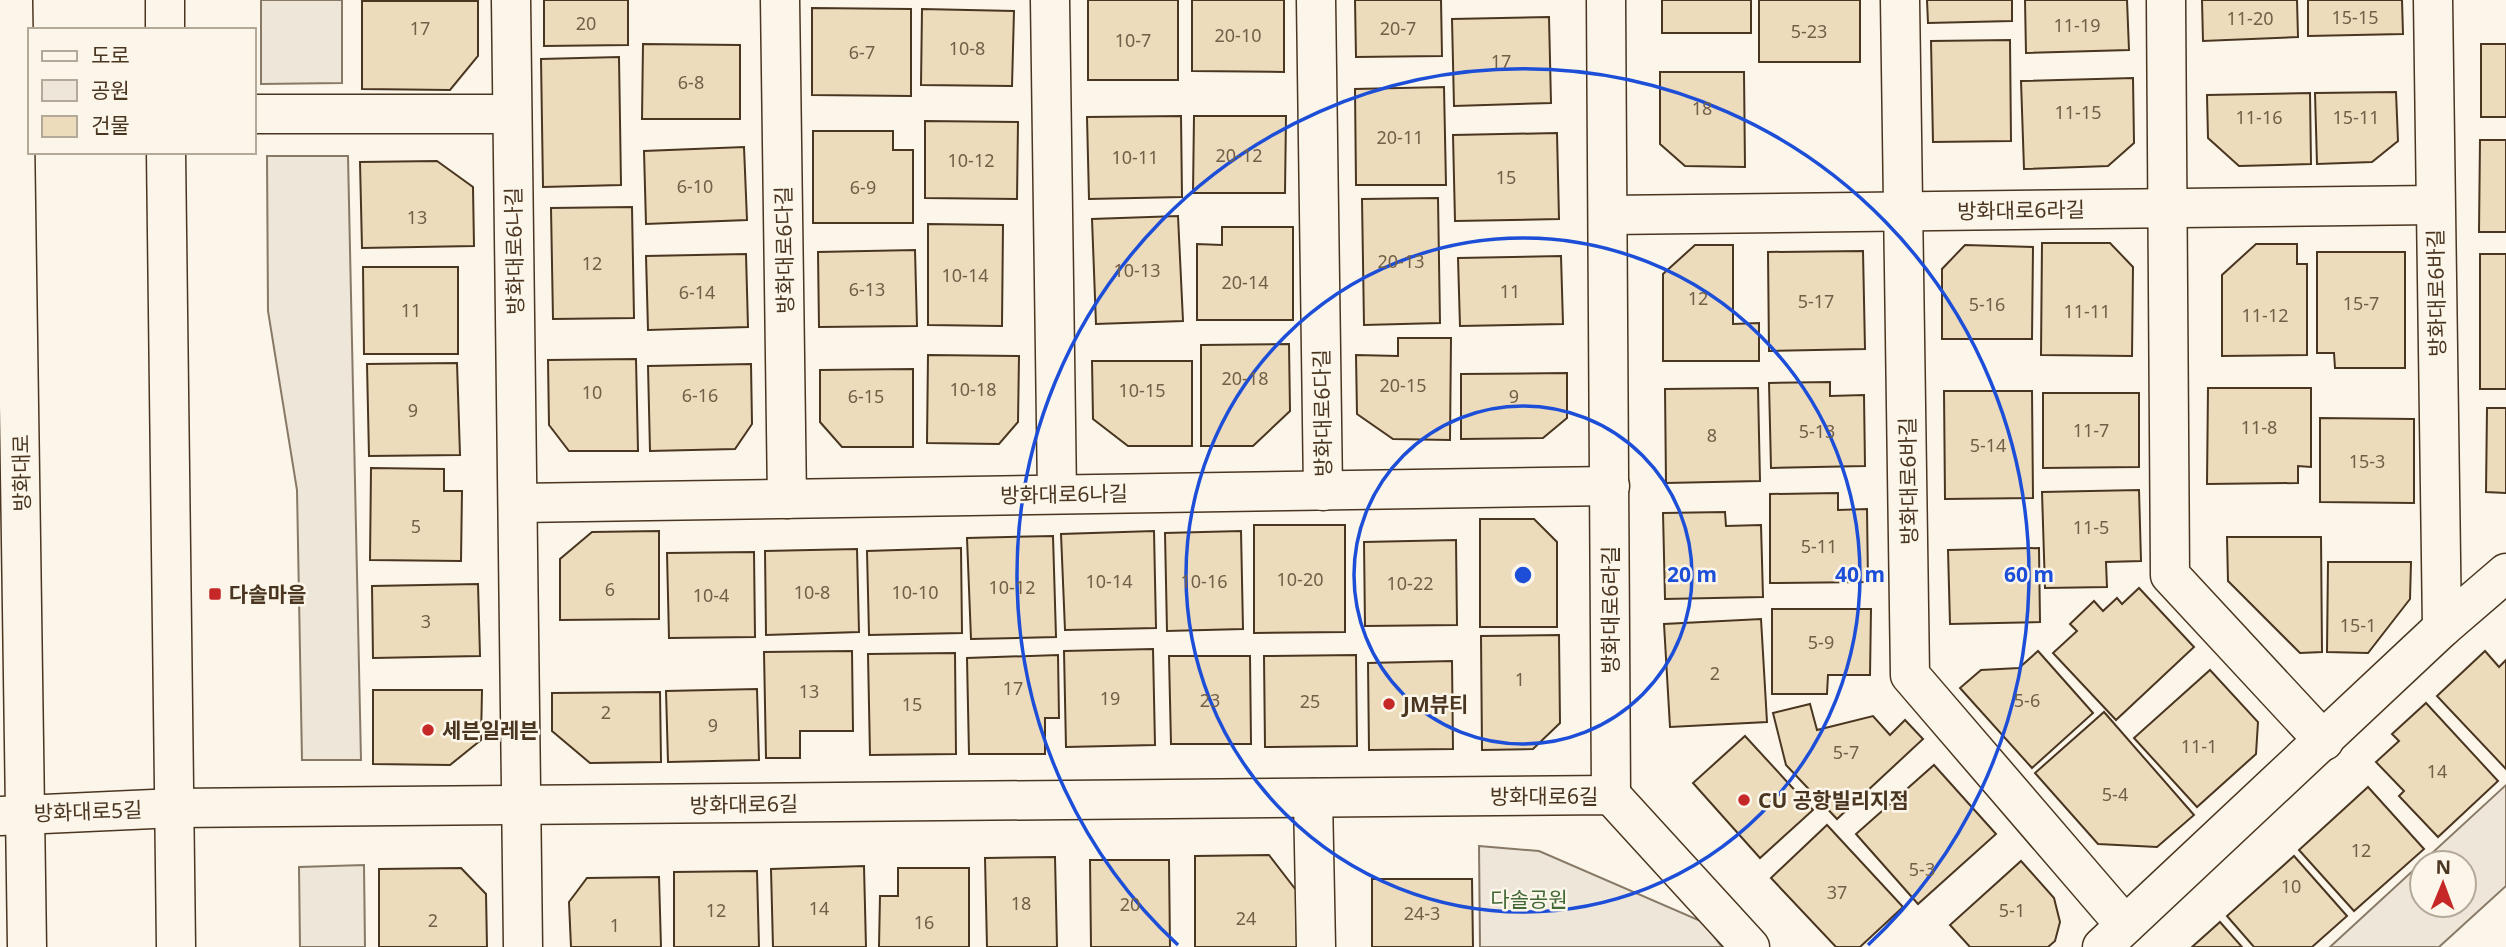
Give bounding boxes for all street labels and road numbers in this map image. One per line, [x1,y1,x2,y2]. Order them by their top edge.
street label: 방화대로6다길 [769,186,799,314]
street label: 방화대로6나길 [499,187,529,315]
street label: 방화대로6라길 [1957,195,2085,225]
street label: 방화대로6바길 [2421,229,2451,357]
street label: 방화대로6다길 [1307,349,1337,477]
street label: 방화대로6바길 [1893,417,1923,545]
street label: 방화대로 [6,434,36,512]
street label: 방화대로6나길 [1000,479,1128,509]
street label: 방화대로6라길 [1596,546,1624,674]
street label: 방화대로6길 [1490,782,1598,810]
street label: 방화대로6길 [689,789,799,819]
street label: 방화대로5길 [33,795,143,827]

